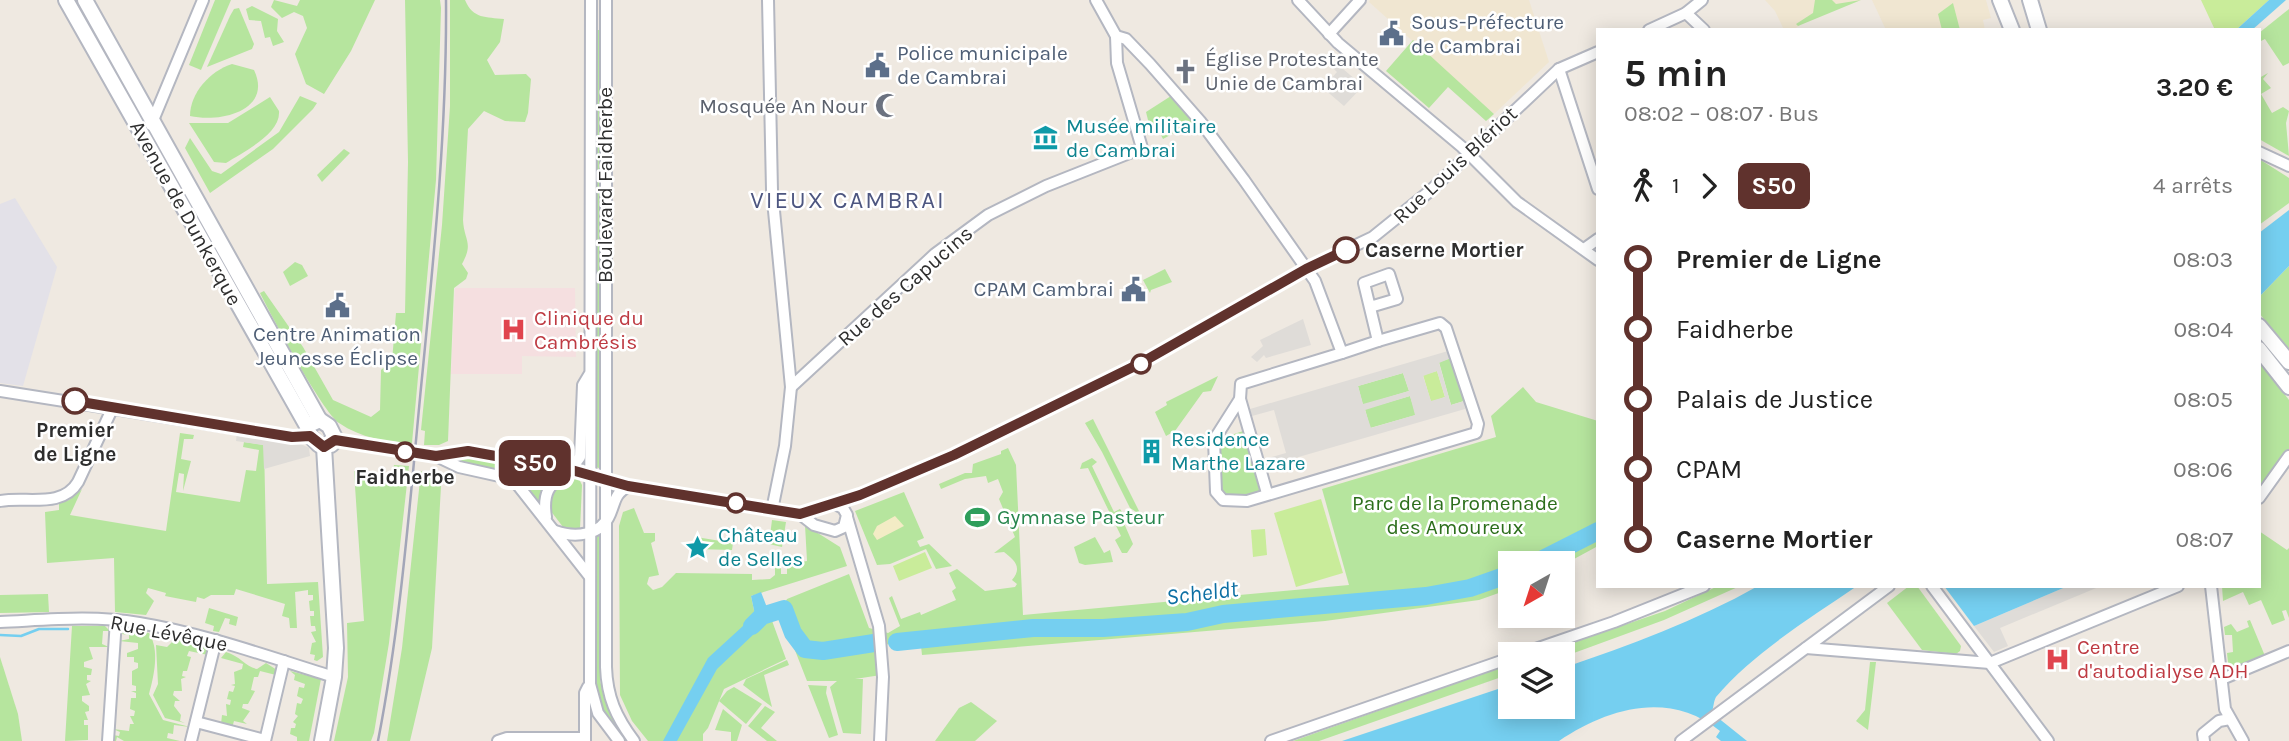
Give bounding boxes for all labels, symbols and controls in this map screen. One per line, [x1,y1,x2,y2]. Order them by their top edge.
place label: Sous-Préfecture de Cambrai [1411,10,1564,58]
public building icon: Sous-Préfecture de Cambrai [1377,20,1405,48]
place label: Police municipale de Cambrai [897,41,1068,89]
place label: Église Protestante Unie de Cambrai [1205,47,1379,95]
public building icon: Police municipale de Cambrai [863,51,891,79]
text: 5 min [1624,51,1728,96]
church icon: Église Protestante Unie de Cambrai [1171,57,1199,85]
text: 3.20 € [2156,72,2233,103]
street label: Boulevard Faidherbe [593,87,617,283]
mosque icon: Mosquée An Nour [873,92,901,120]
place label: Mosquée An Nour [699,94,867,118]
text: 08:02 – 08:07 · Bus [1624,100,1819,127]
street label: Rue Louis Blériot [1388,101,1522,229]
place label: Musée militaire de Cambrai [1066,114,1216,162]
street label: Avenue de Dunkerque [125,116,247,310]
museum icon: Musée militaire de Cambrai [1032,124,1060,152]
icon: walk [1624,167,1662,205]
icon: forward [1690,167,1728,205]
text: 1 [1672,172,1680,199]
text: S50 [1752,172,1796,200]
text: 4 arrêts [2153,172,2233,199]
district label: VIEUX CAMBRAI [750,186,946,214]
street label: Rue des Capucins [833,221,977,351]
marker: Caserne Mortier [1333,237,1359,263]
place label: Caserne Mortier [1365,238,1524,262]
text: Premier de Ligne [1676,244,1882,275]
text: 08:03 [2173,246,2233,273]
public building icon: CPAM Cambrai [1120,275,1148,303]
place label: CPAM Cambrai [974,277,1114,301]
public building icon: Centre Animation Jeunesse Éclipse [323,291,351,319]
place label: Clinique du Cambrésis [534,306,644,354]
text: Faidherbe [1676,314,1794,345]
hospital icon: Clinique du Cambrésis [500,316,528,344]
text: 08:04 [2173,316,2233,343]
place label: Centre Animation Jeunesse Éclipse [253,322,421,370]
unlabelled marker [1131,354,1151,374]
text: Palais de Justice [1676,384,1873,415]
text: 08:05 [2173,386,2233,413]
marker: Premier de Ligne [62,388,88,414]
place label: Premier de Ligne [33,418,117,466]
place label: Residence Marthe Lazare [1171,427,1306,475]
building icon: Residence Marthe Lazare [1137,437,1165,465]
line badge: S50 [495,440,575,486]
marker: Faidherbe [395,442,415,462]
text: S50 [513,449,557,477]
text: CPAM [1676,454,1742,485]
text: 08:06 [2173,456,2233,483]
place label: Faidherbe [355,465,455,489]
park label: Parc de la Promenade des Amoureux [1352,491,1558,539]
unlabelled marker [726,493,746,513]
sports icon: Gymnase Pasteur [963,503,991,531]
place label: Gymnase Pasteur [997,505,1165,529]
place label: Château de Selles [718,523,803,571]
text: Caserne Mortier [1676,524,1872,555]
text: 08:07 [2175,526,2233,553]
place icon: Château de Selles [684,533,712,561]
north arrow [1498,551,1575,628]
map controls [1498,551,1575,719]
water label: Scheldt [1165,575,1241,611]
street label: Rue Lévêque [108,610,230,656]
place label: Centre d'autodialyse ADH [2077,635,2249,683]
button: layers [1498,642,1575,719]
hospital icon: Centre d'autodialyse ADH [2043,645,2071,673]

